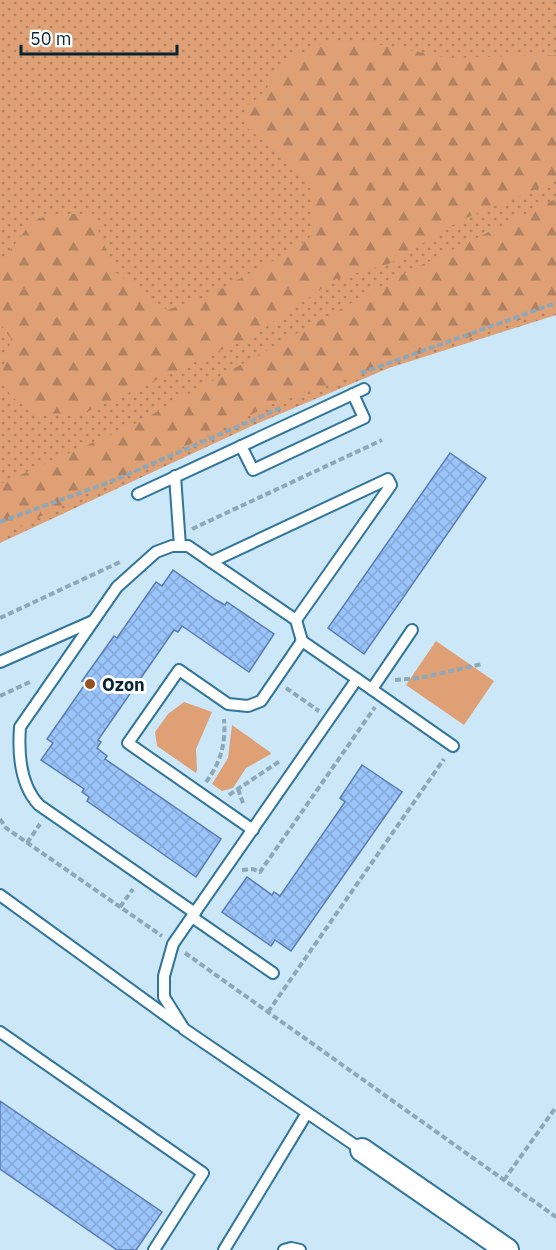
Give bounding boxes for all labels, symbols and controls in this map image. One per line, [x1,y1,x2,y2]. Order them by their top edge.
scale bar [21,18,177,56]
text: 50 m [30,27,72,50]
place label: Ozon [102,673,145,696]
marker: Ozon [83,677,97,691]

